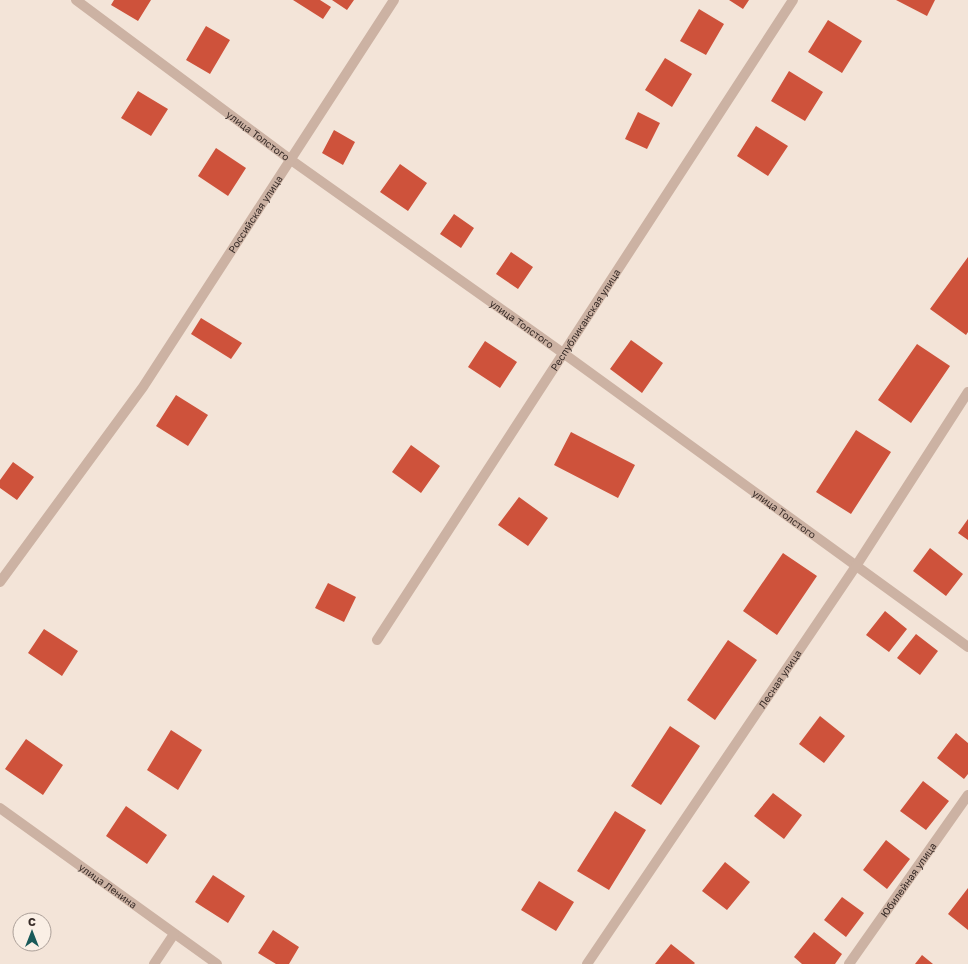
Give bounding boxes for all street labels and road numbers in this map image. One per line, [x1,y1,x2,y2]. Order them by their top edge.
street label: улица Толстого [224,108,292,163]
street label: Российская улица [226,173,285,255]
street label: Республиканская улица [548,267,623,373]
street label: улица Толстого [487,297,556,351]
street label: улица Толстого [750,487,818,541]
street label: Лесная улица [756,648,804,710]
street label: Юбилейная улица [878,840,939,919]
street label: улица Ленина [77,861,139,911]

